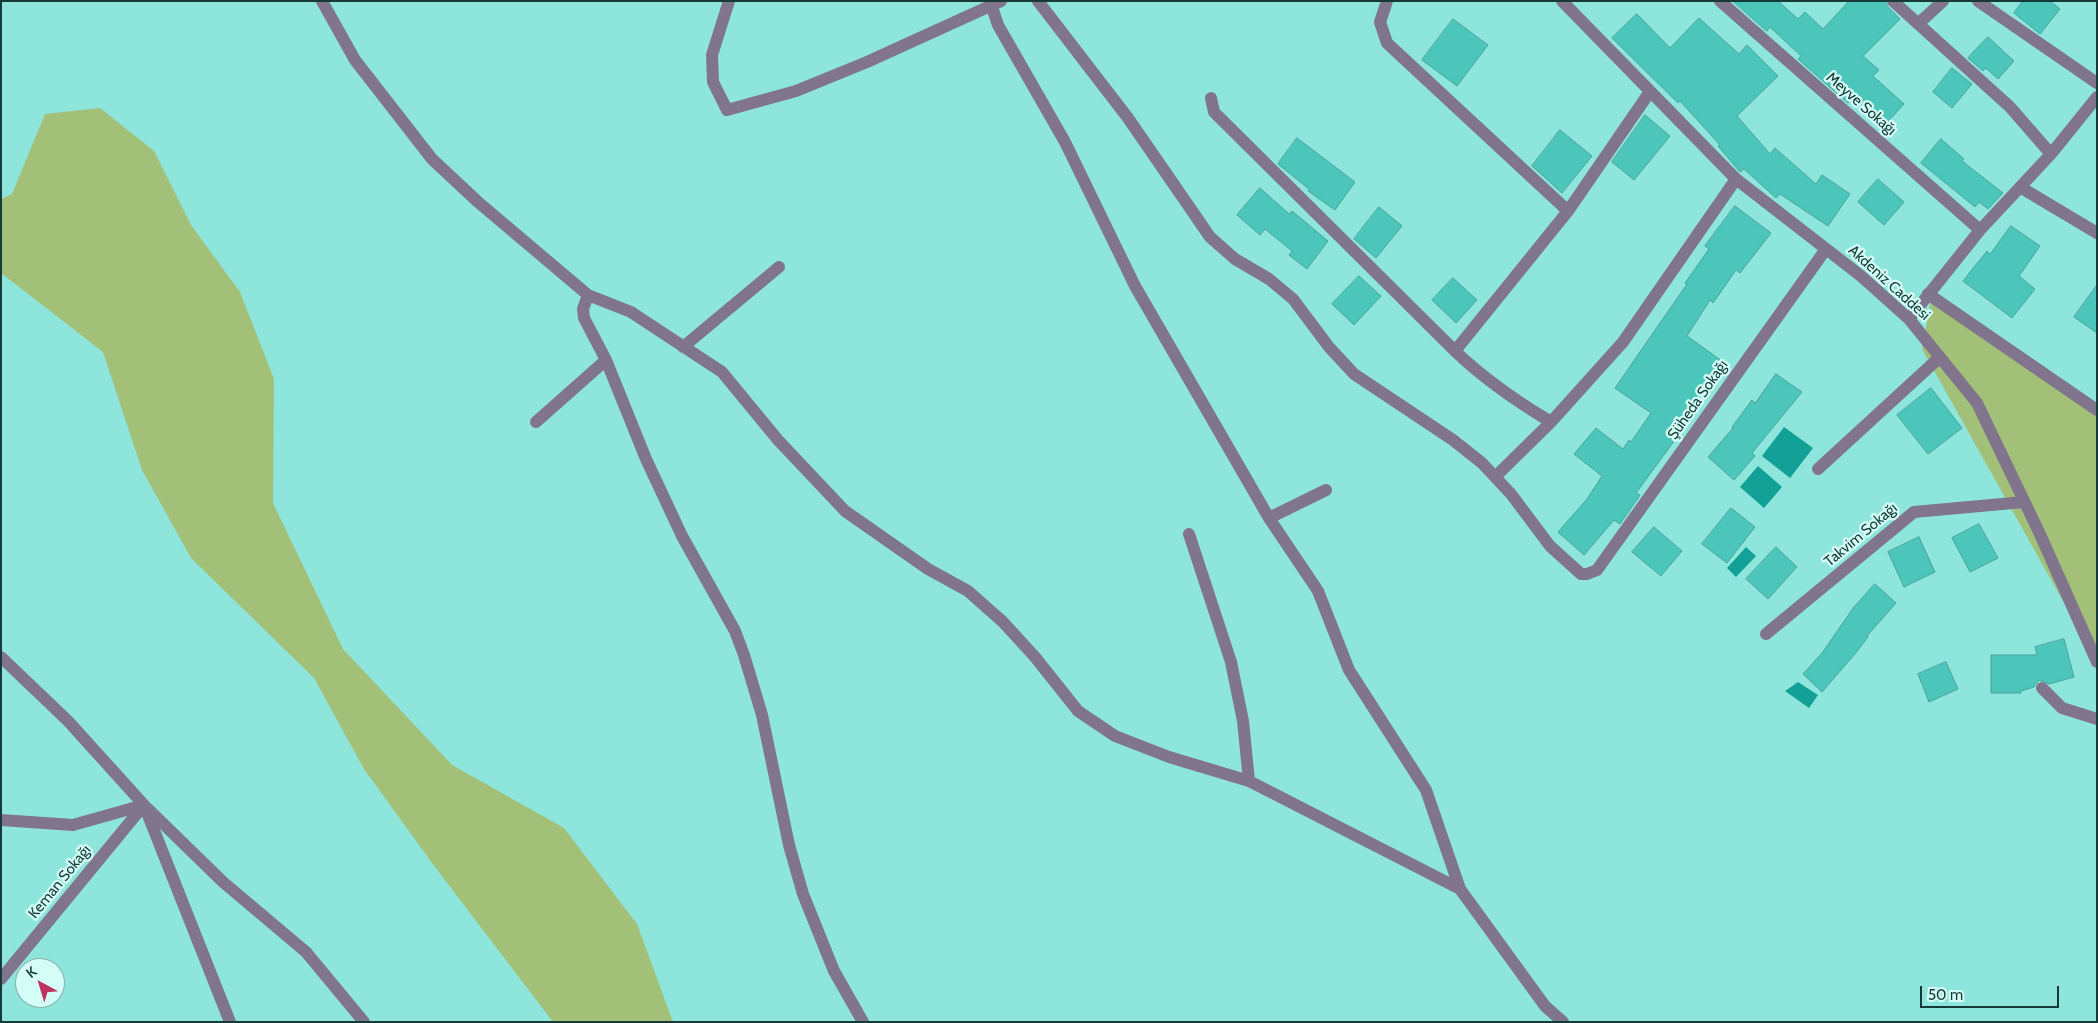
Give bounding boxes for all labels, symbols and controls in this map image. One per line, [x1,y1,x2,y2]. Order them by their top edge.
street label: Meyve Sokağı [1822,69,1900,139]
street label: Akdeniz Caddesi [1844,242,1934,324]
street label: Şüheda Sokağı [1664,357,1732,443]
street label: Takvim Sokağı [1821,499,1901,571]
street label: Keman Sokağı [25,842,95,922]
north arrow [15,958,65,1008]
text: K [22,962,40,982]
scale bar [1923,976,2062,1008]
text: 50 m [1928,986,1963,1004]

